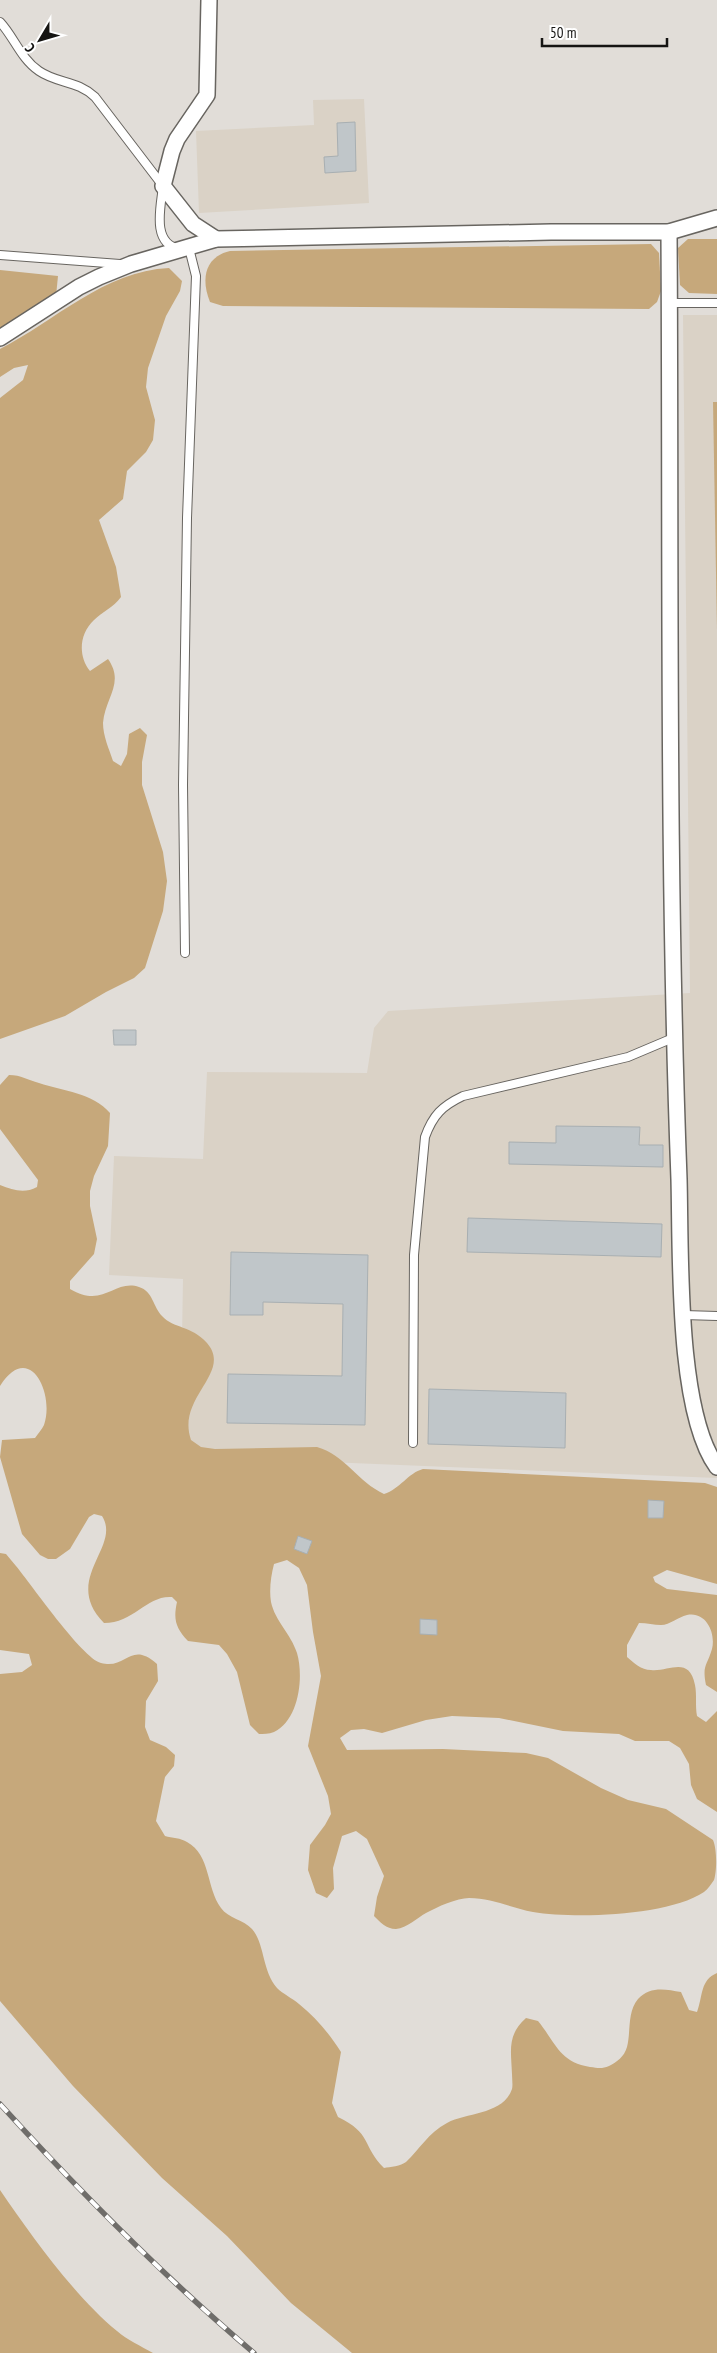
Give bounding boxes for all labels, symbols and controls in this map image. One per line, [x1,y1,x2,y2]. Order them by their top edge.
north arrow [15,15,65,65]
scale bar [542,15,667,47]
text: 50 m [550,23,576,42]
text: С [20,39,39,56]

